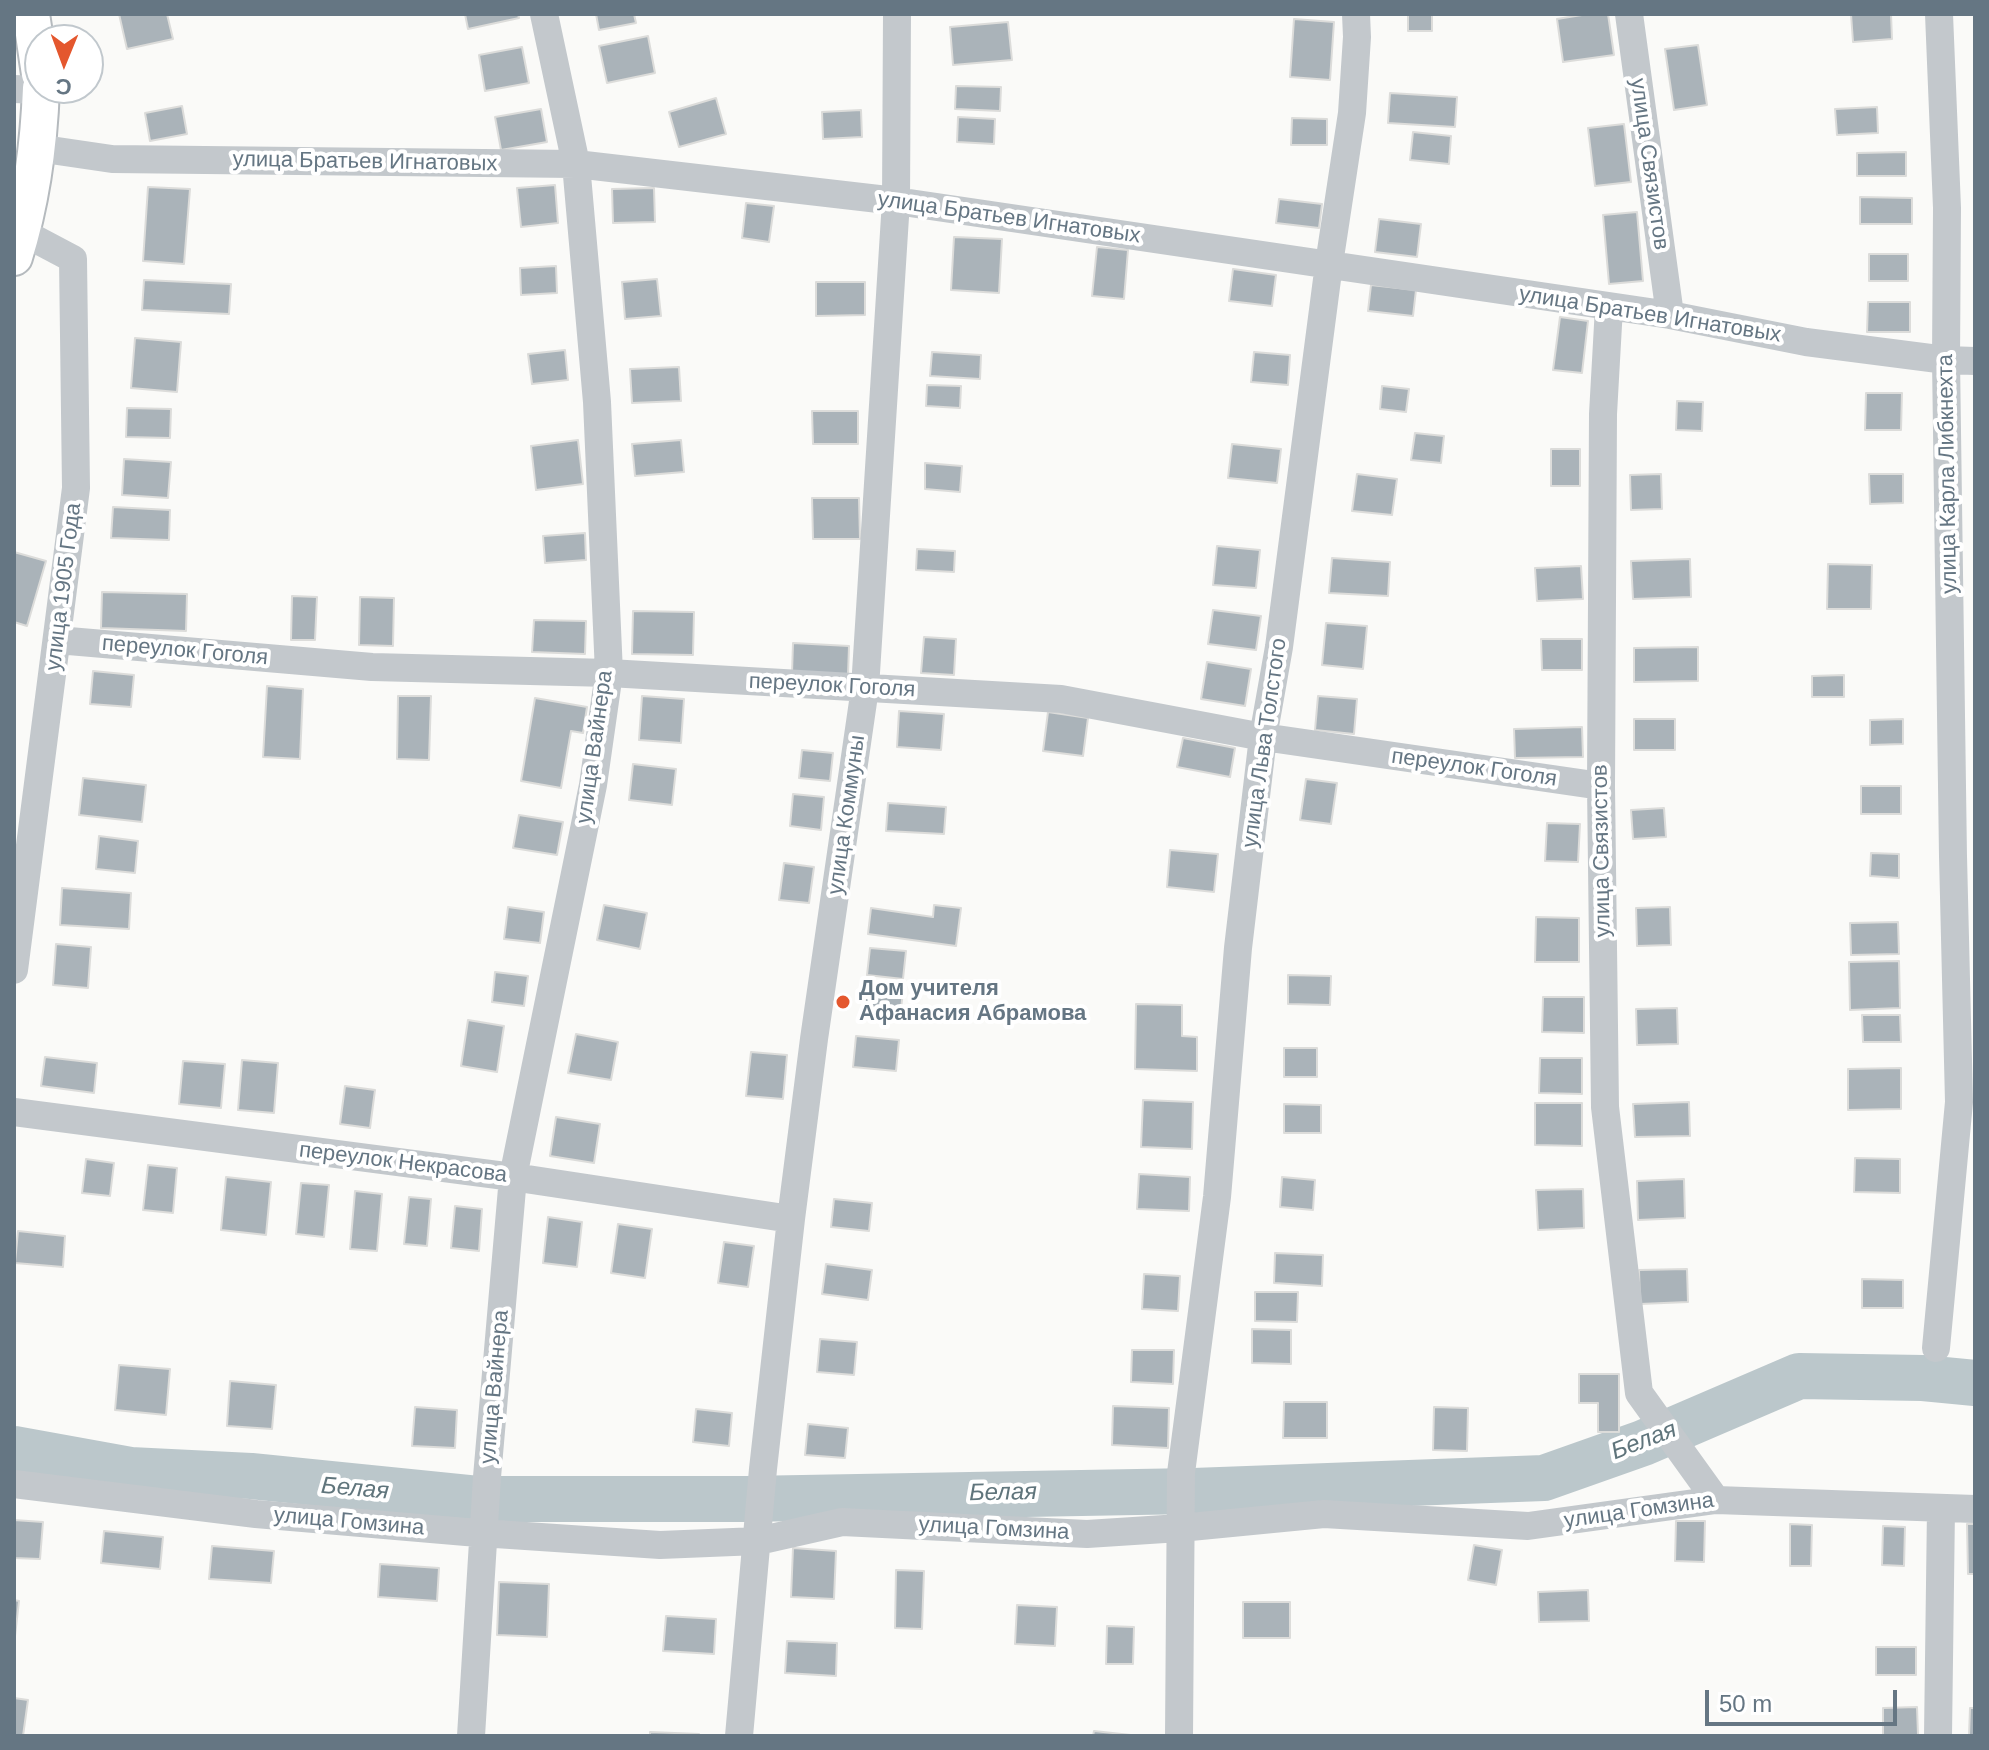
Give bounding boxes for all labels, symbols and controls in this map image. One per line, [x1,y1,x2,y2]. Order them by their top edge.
north arrow [24,24,104,104]
text: С [55,74,72,99]
street label: улица Связистов [1624,77,1674,251]
street label: улица Братьев Игнатовых [232,146,498,178]
street label: улица Братьев Игнатовых [876,186,1142,250]
street label: улица Братьев Игнатовых [1517,281,1783,349]
street label: улица Карла Либкнехта [1933,354,1963,594]
street label: улица 1905 Года [41,502,87,672]
street label: переулок Гоголя [101,631,269,671]
street label: улица Льва Толстого [1237,636,1293,850]
street label: переулок Гоголя [748,668,916,704]
street label: улица Вайнера [571,669,619,825]
street label: улица Коммуны [823,733,871,897]
street label: переулок Гоголя [1390,743,1558,793]
street label: улица Связистов [1587,764,1617,938]
place label: Дом учителя Афанасия Абрамова [859,976,1086,1028]
marker: Дом учителя Афанасия Абрамова [834,993,852,1011]
street label: переулок Некрасова [298,1137,508,1189]
street label: улица Вайнера [475,1309,515,1465]
water label: Белая [1607,1415,1681,1467]
water label: Белая [320,1472,390,1506]
water label: Белая [969,1478,1037,1508]
street label: улица Гомзина [1562,1487,1716,1535]
street label: улица Гомзина [273,1502,425,1542]
street label: улица Гомзина [918,1512,1070,1546]
scale bar [1709,1674,1901,1724]
text: 50 m [1719,1690,1772,1717]

